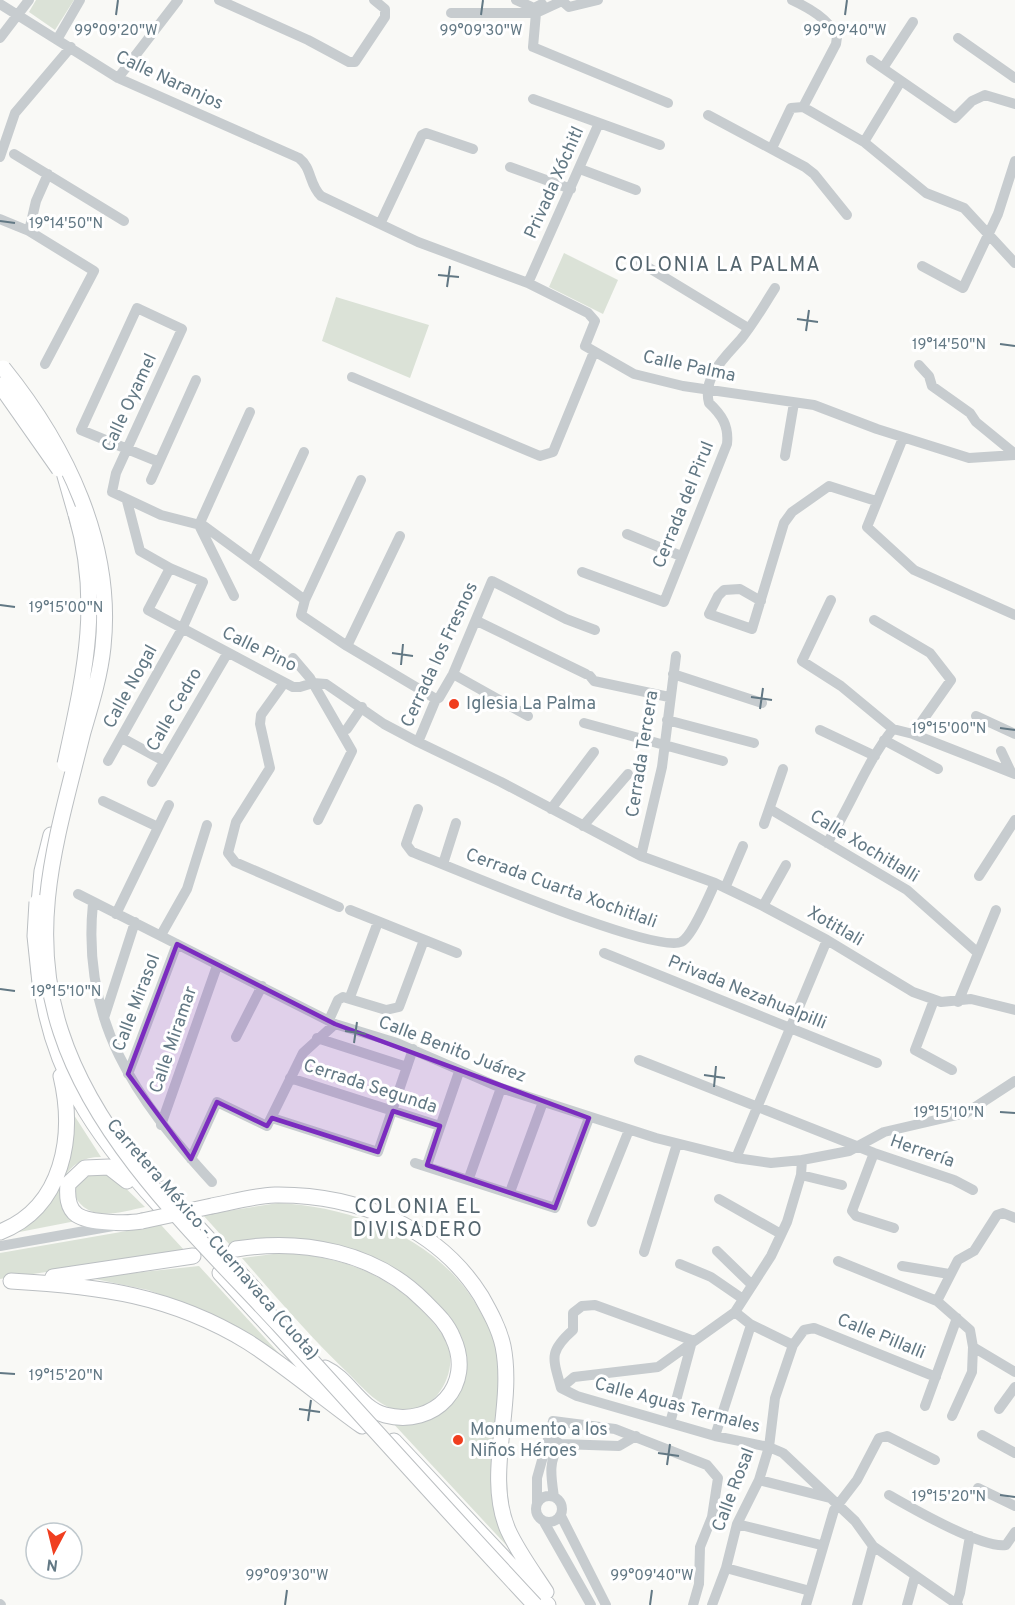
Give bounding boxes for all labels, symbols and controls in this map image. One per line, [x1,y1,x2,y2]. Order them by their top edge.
text: 99°09'20"W [74,22,158,41]
text: 99°09'30"W [440,22,523,41]
text: 99°09'40"W [803,22,887,41]
street label: Calle Naranjos [111,46,227,116]
street label: Privada Xóchitl [520,123,590,243]
text: 19°14'50"N [29,215,103,234]
district label: COLONIA LA PALMA [615,253,821,279]
text: 19°14'50"N [912,336,986,355]
street label: Calle Palma [640,346,738,388]
street label: Calle Oyamel [97,350,163,456]
street label: Cerrada del Pirul [648,438,720,572]
street label: Cerrada los Fresnos [396,579,484,731]
text: 19°15'00"N [29,599,103,618]
street label: Calle Pino [218,622,300,678]
street label: Calle Nogal [99,641,163,733]
street label: Calle Cedro [142,664,208,756]
street label: Cerrada Tercera [622,689,664,819]
place label: Iglesia La Palma [466,693,596,716]
marker: Iglesia La Palma [447,697,461,711]
text: 19°15'00"N [912,720,986,739]
street label: Calle Xochitlalli [805,805,923,889]
street label: Cerrada Cuarta Xochitlali [462,844,660,934]
street label: Xotitlali [803,902,867,952]
street label: Calle Mirasol [108,951,166,1055]
street label: Privada Nezahualpilli [664,951,830,1035]
text: 19°15'10"N [31,983,101,1002]
street label: Calle Miramar [145,983,203,1097]
street label: Calle Benito Juárez [375,1011,529,1089]
street label: Cerrada Segunda [300,1054,440,1120]
text: 19°15'10"N [914,1104,984,1123]
street label: Carretera México - Cuernavaca (Cuota) [101,1114,323,1366]
street label: Herrería [887,1130,957,1174]
district label: COLONIA EL DIVISADERO [353,1195,483,1244]
street label: Calle Pillalli [833,1309,929,1365]
text: 19°15'20"N [29,1367,103,1386]
street label: Calle Aguas Termales [592,1373,762,1439]
place label: Monumento a los Niños Héroes [470,1419,608,1463]
marker: Monumento a los Niños Héroes [451,1433,465,1447]
street label: Calle Rosal [707,1445,761,1535]
text: 19°15'20"N [912,1488,986,1507]
north arrow [24,1521,84,1581]
text: N [45,1553,59,1575]
text: 99°09'30"W [246,1567,329,1586]
text: 99°09'40"W [610,1567,694,1586]

